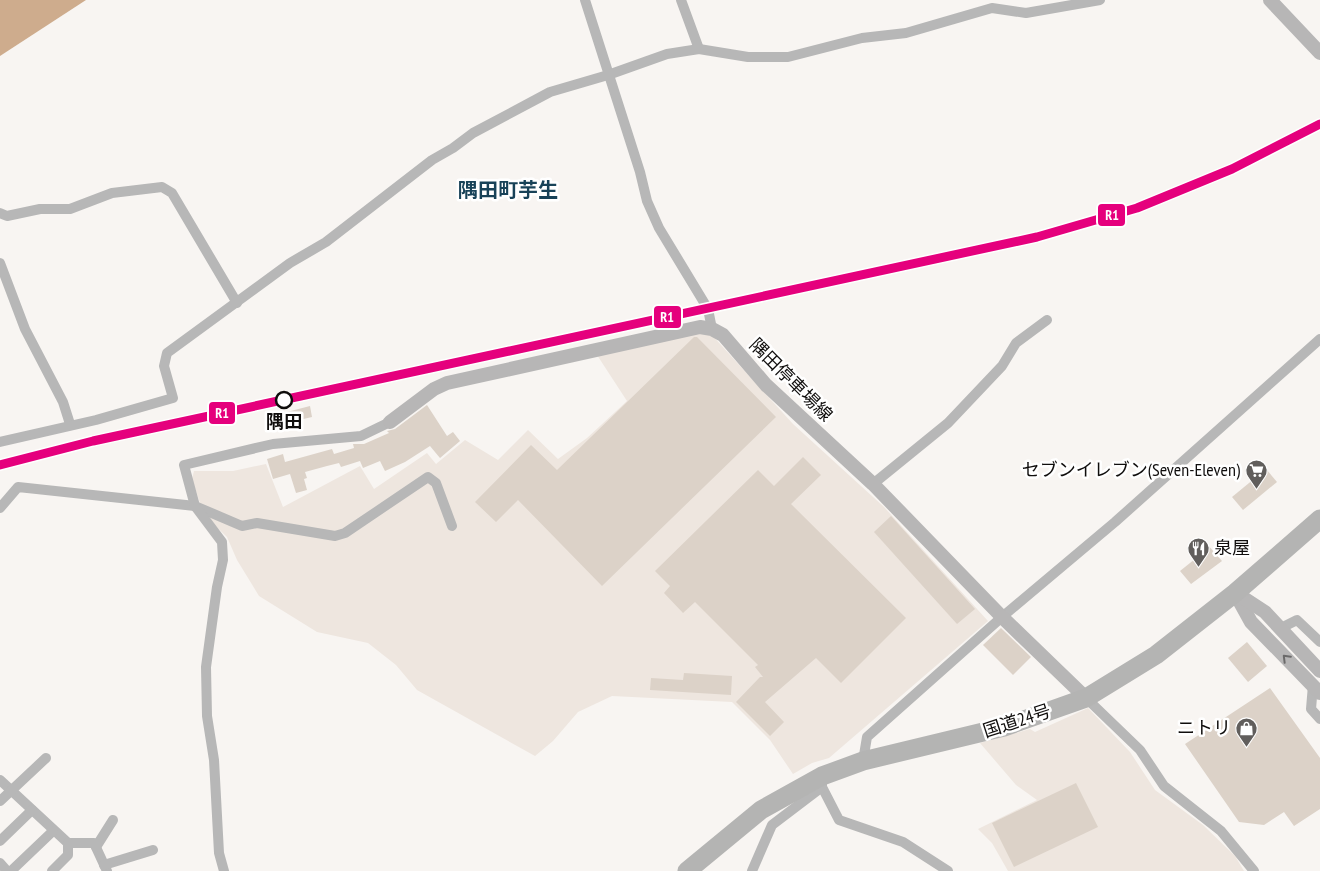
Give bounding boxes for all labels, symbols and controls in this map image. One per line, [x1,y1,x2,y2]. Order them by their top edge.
district label: 隅田町芋生 [458,177,558,203]
line badge: R1 [1097,203,1126,227]
text: R1 [1105,206,1119,224]
line badge: R1 [653,305,682,329]
text: R1 [660,308,674,326]
street label: 隅田停車場線 [745,333,838,426]
marker: 隅田 [275,391,293,409]
line badge: R1 [208,401,236,425]
text: R1 [215,404,229,422]
place label: 隅田 [266,410,302,433]
place label: セブンイレブン(Seven-Eleven) [1022,458,1241,481]
supermarket icon: セブンイレブン(Seven-Eleven) [1244,458,1268,489]
restaurant icon: 泉屋 [1186,536,1210,567]
place label: 泉屋 [1214,536,1250,559]
one-way arrow [1283,655,1292,664]
street label: 国道24号 [980,699,1054,742]
place label: ニトリ [1177,716,1231,739]
shop icon: ニトリ [1235,716,1259,747]

